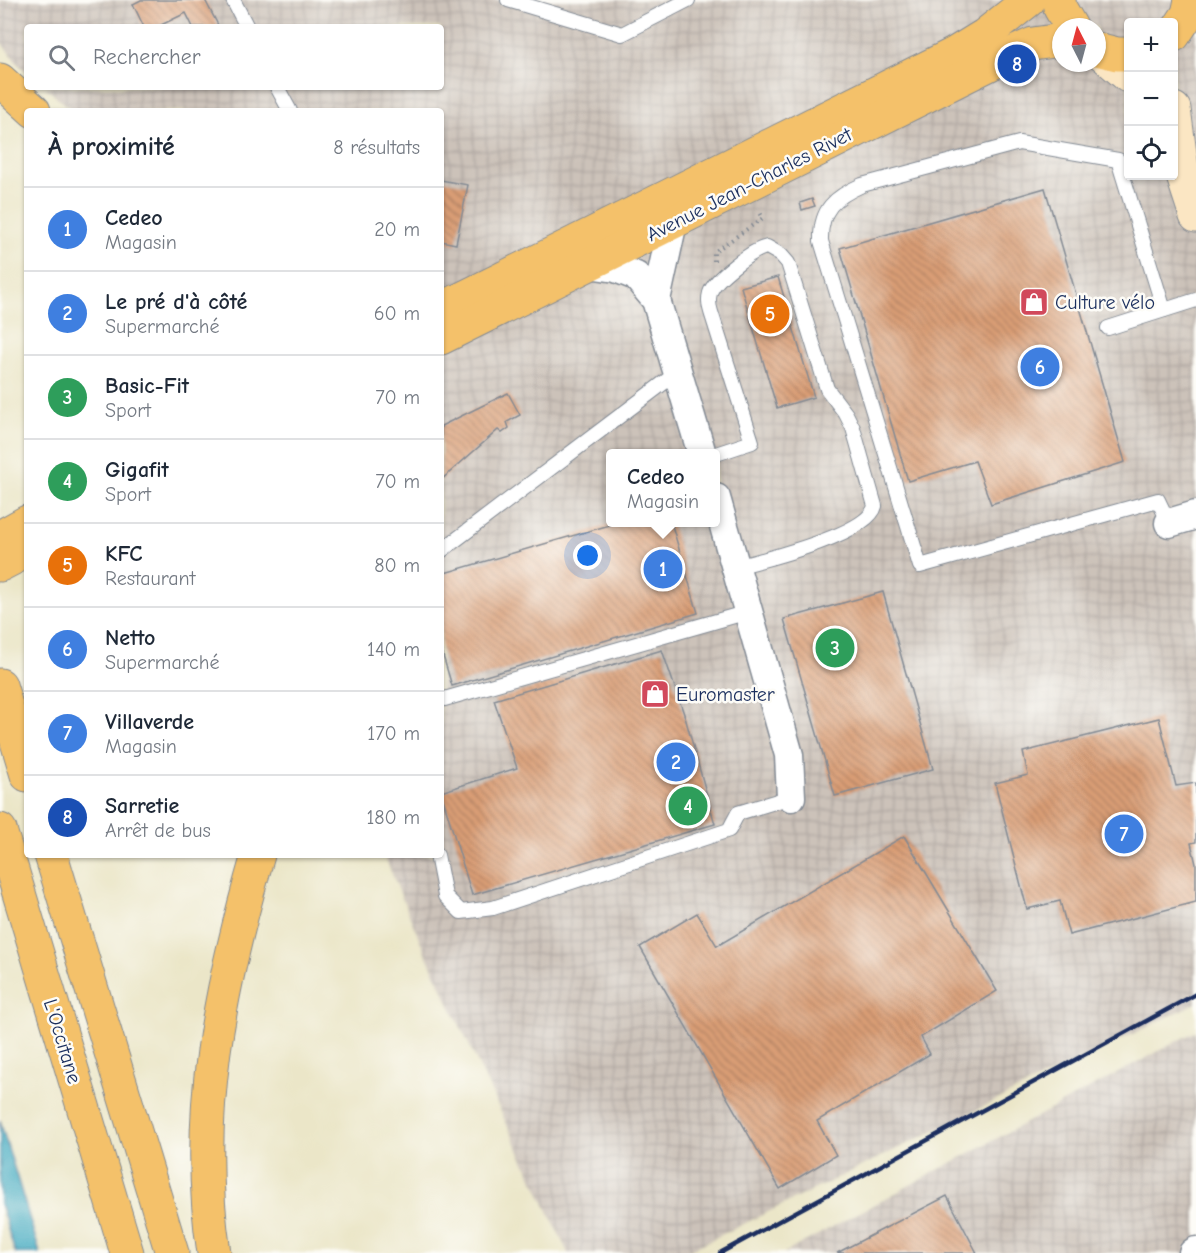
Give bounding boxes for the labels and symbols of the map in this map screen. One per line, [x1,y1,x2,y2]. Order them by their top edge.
north arrow [1052,18,1106,72]
pin: 8 [998,42,1036,86]
street label: Avenue Jean-Charles Rivet [643,122,857,246]
shop icon: Culture vélo [1018,286,1050,318]
place label: Culture vélo [1055,291,1155,314]
pin: 5 [750,292,790,336]
pin: 6 [1020,344,1060,389]
your location [573,541,602,570]
pin: 1 [644,546,682,592]
pin: 3 [816,626,854,670]
shop icon: Euromaster [639,678,671,710]
place label: Euromaster [676,683,775,706]
pin: 2 [656,740,696,784]
pin: 4 [668,784,708,828]
pin: 7 [1104,812,1144,856]
street label: L'Occitane [39,996,86,1086]

